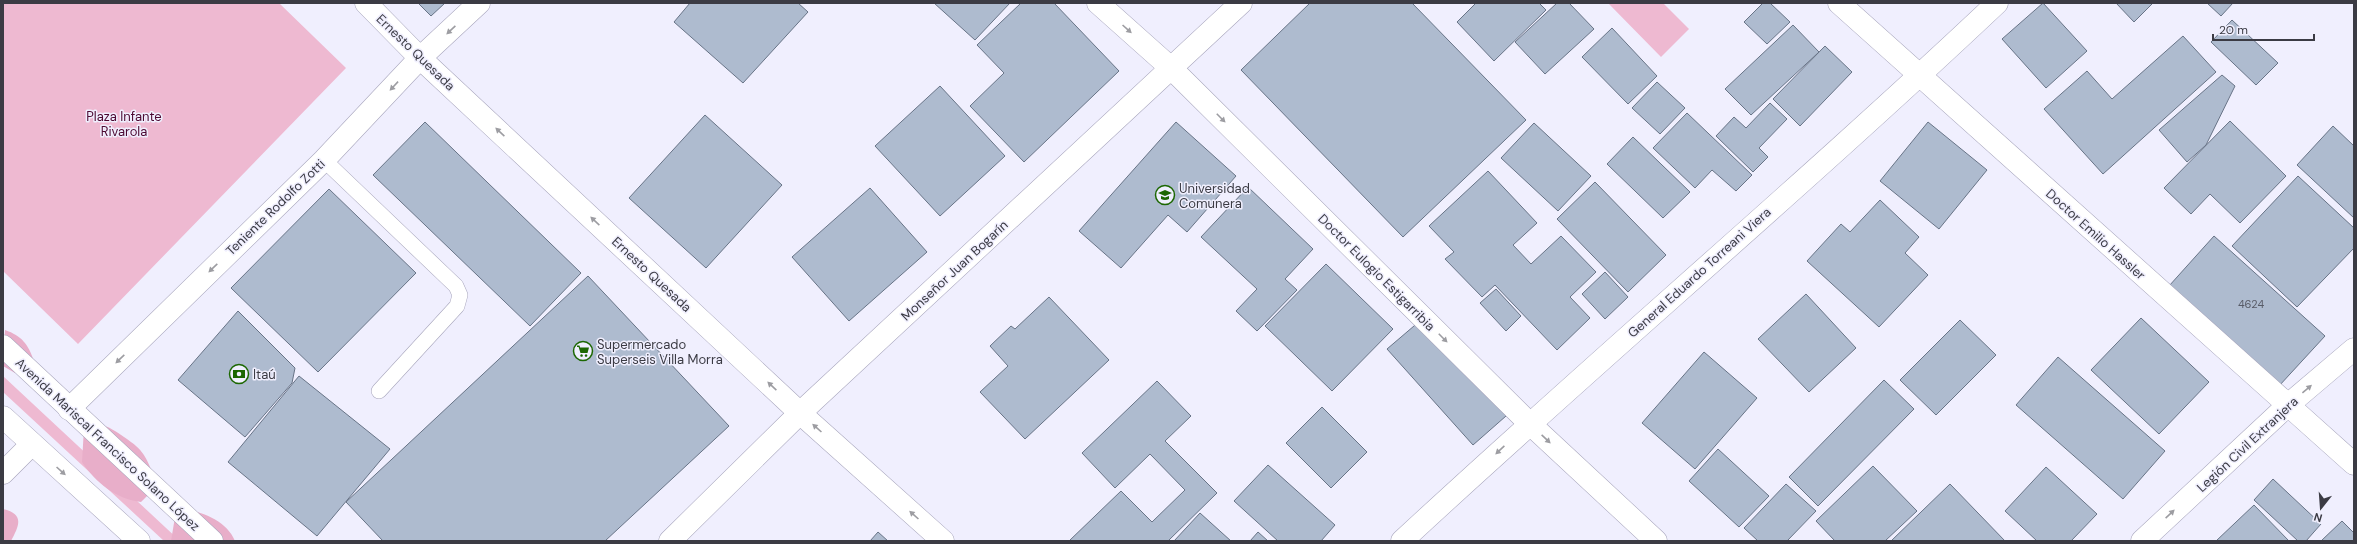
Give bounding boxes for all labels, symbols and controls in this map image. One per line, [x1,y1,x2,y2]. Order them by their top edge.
street label: Ernesto Quesada [373,10,459,94]
scale bar [2213,16,2314,42]
text: 20 m [2219,22,2248,38]
one-way arrow [1122,24,1132,33]
one-way arrow [446,25,456,34]
one-way arrow [389,81,398,91]
park label: Plaza Infante Rivarola [86,108,162,140]
one-way arrow [1216,113,1226,123]
one-way arrow [495,128,505,137]
street label: Teniente Rodolfo Zotti [222,156,329,259]
place label: Universidad Comunera [1179,180,1250,212]
school or university icon: Universidad Comunera [1154,184,1176,206]
street label: Doctor Emilio Hassler [2042,185,2149,284]
street label: General Eduardo Torreani Viera [1624,203,1775,341]
street label: Doctor Eulogio Estigarribia [1315,210,1439,334]
one-way arrow [590,216,600,226]
street label: Monseñor Juan Bogarín [897,216,1011,324]
street label: Ernesto Quesada [608,233,695,316]
one-way arrow [208,263,218,273]
house number: 4624 [2238,297,2264,311]
one-way arrow [1438,333,1448,343]
place label: Supermercado Superseis Villa Morra [597,336,723,368]
supermarket icon: Supermercado Superseis Villa Morra [572,340,594,362]
street label: Avenida Mariscal Francisco Solano López [12,354,203,535]
one-way arrow [115,354,125,364]
bank icon: Itaú [228,363,250,385]
place label: Itaú [253,366,276,383]
one-way arrow [767,381,777,391]
one-way arrow [2302,384,2312,393]
street label: Legión Civil Extranjera [2193,393,2302,496]
one-way arrow [813,424,822,433]
one-way arrow [1540,434,1551,443]
one-way arrow [1495,445,1505,454]
one-way arrow [56,466,66,475]
north arrow [2301,488,2341,528]
one-way arrow [909,510,919,520]
one-way arrow [2165,510,2175,519]
text: N [2312,510,2324,525]

